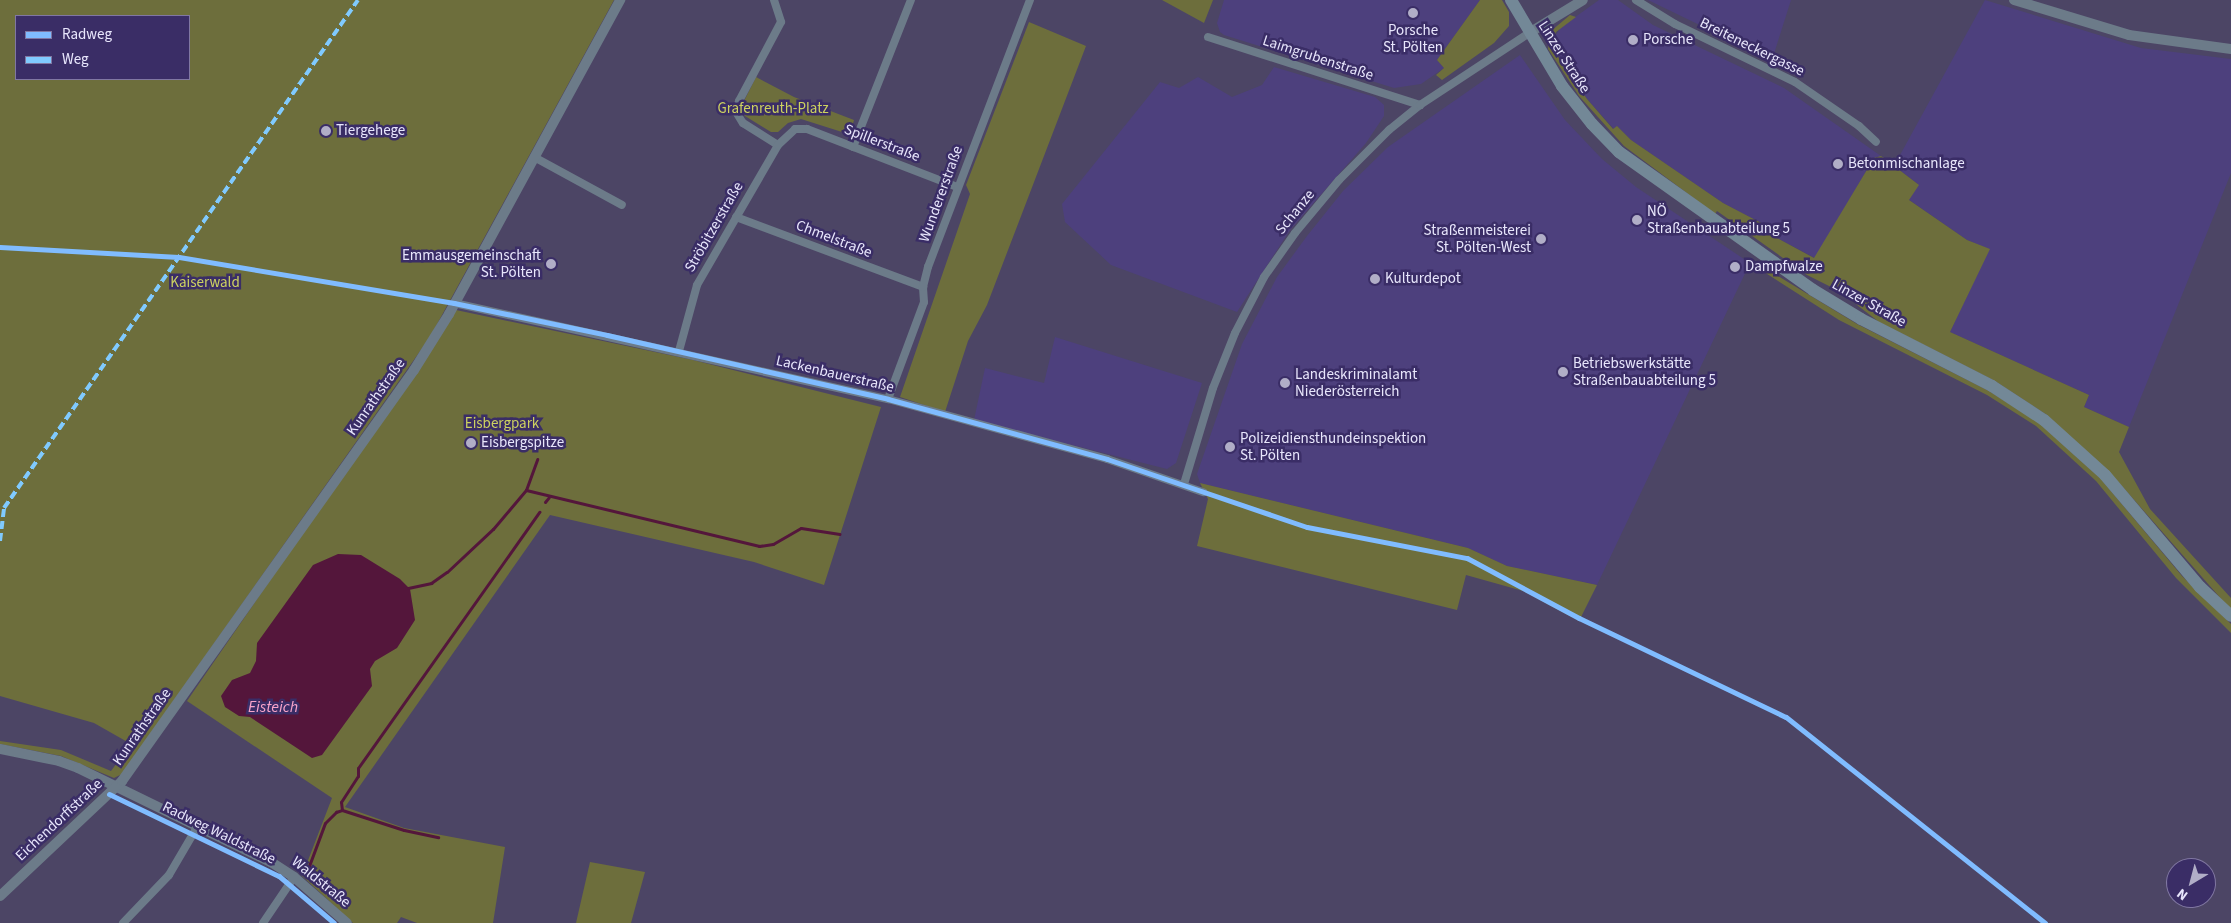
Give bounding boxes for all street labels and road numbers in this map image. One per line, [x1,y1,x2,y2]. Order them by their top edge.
street label: Breiteneckergasse [1697,14,1807,80]
street label: Linzer Straße [1534,18,1594,96]
street label: Laimgrubenstraße [1260,32,1376,84]
street label: Spillerstraße [842,120,922,166]
street label: Wundererstraße [915,143,967,245]
street label: Ströbitzerstraße [681,179,747,275]
street label: Schanze [1272,186,1318,238]
street label: Chmelstraße [793,216,875,262]
street label: Linzer Straße [1829,275,1909,331]
street label: Lackenbauerstraße [774,352,896,396]
street label: Kunrathstraße [343,355,409,439]
street label: Kunrathstraße [109,685,175,769]
street label: Eichendorffstraße [12,775,106,865]
street label: Radweg Waldstraße [159,798,279,868]
street label: Waldstraße [288,853,354,911]

